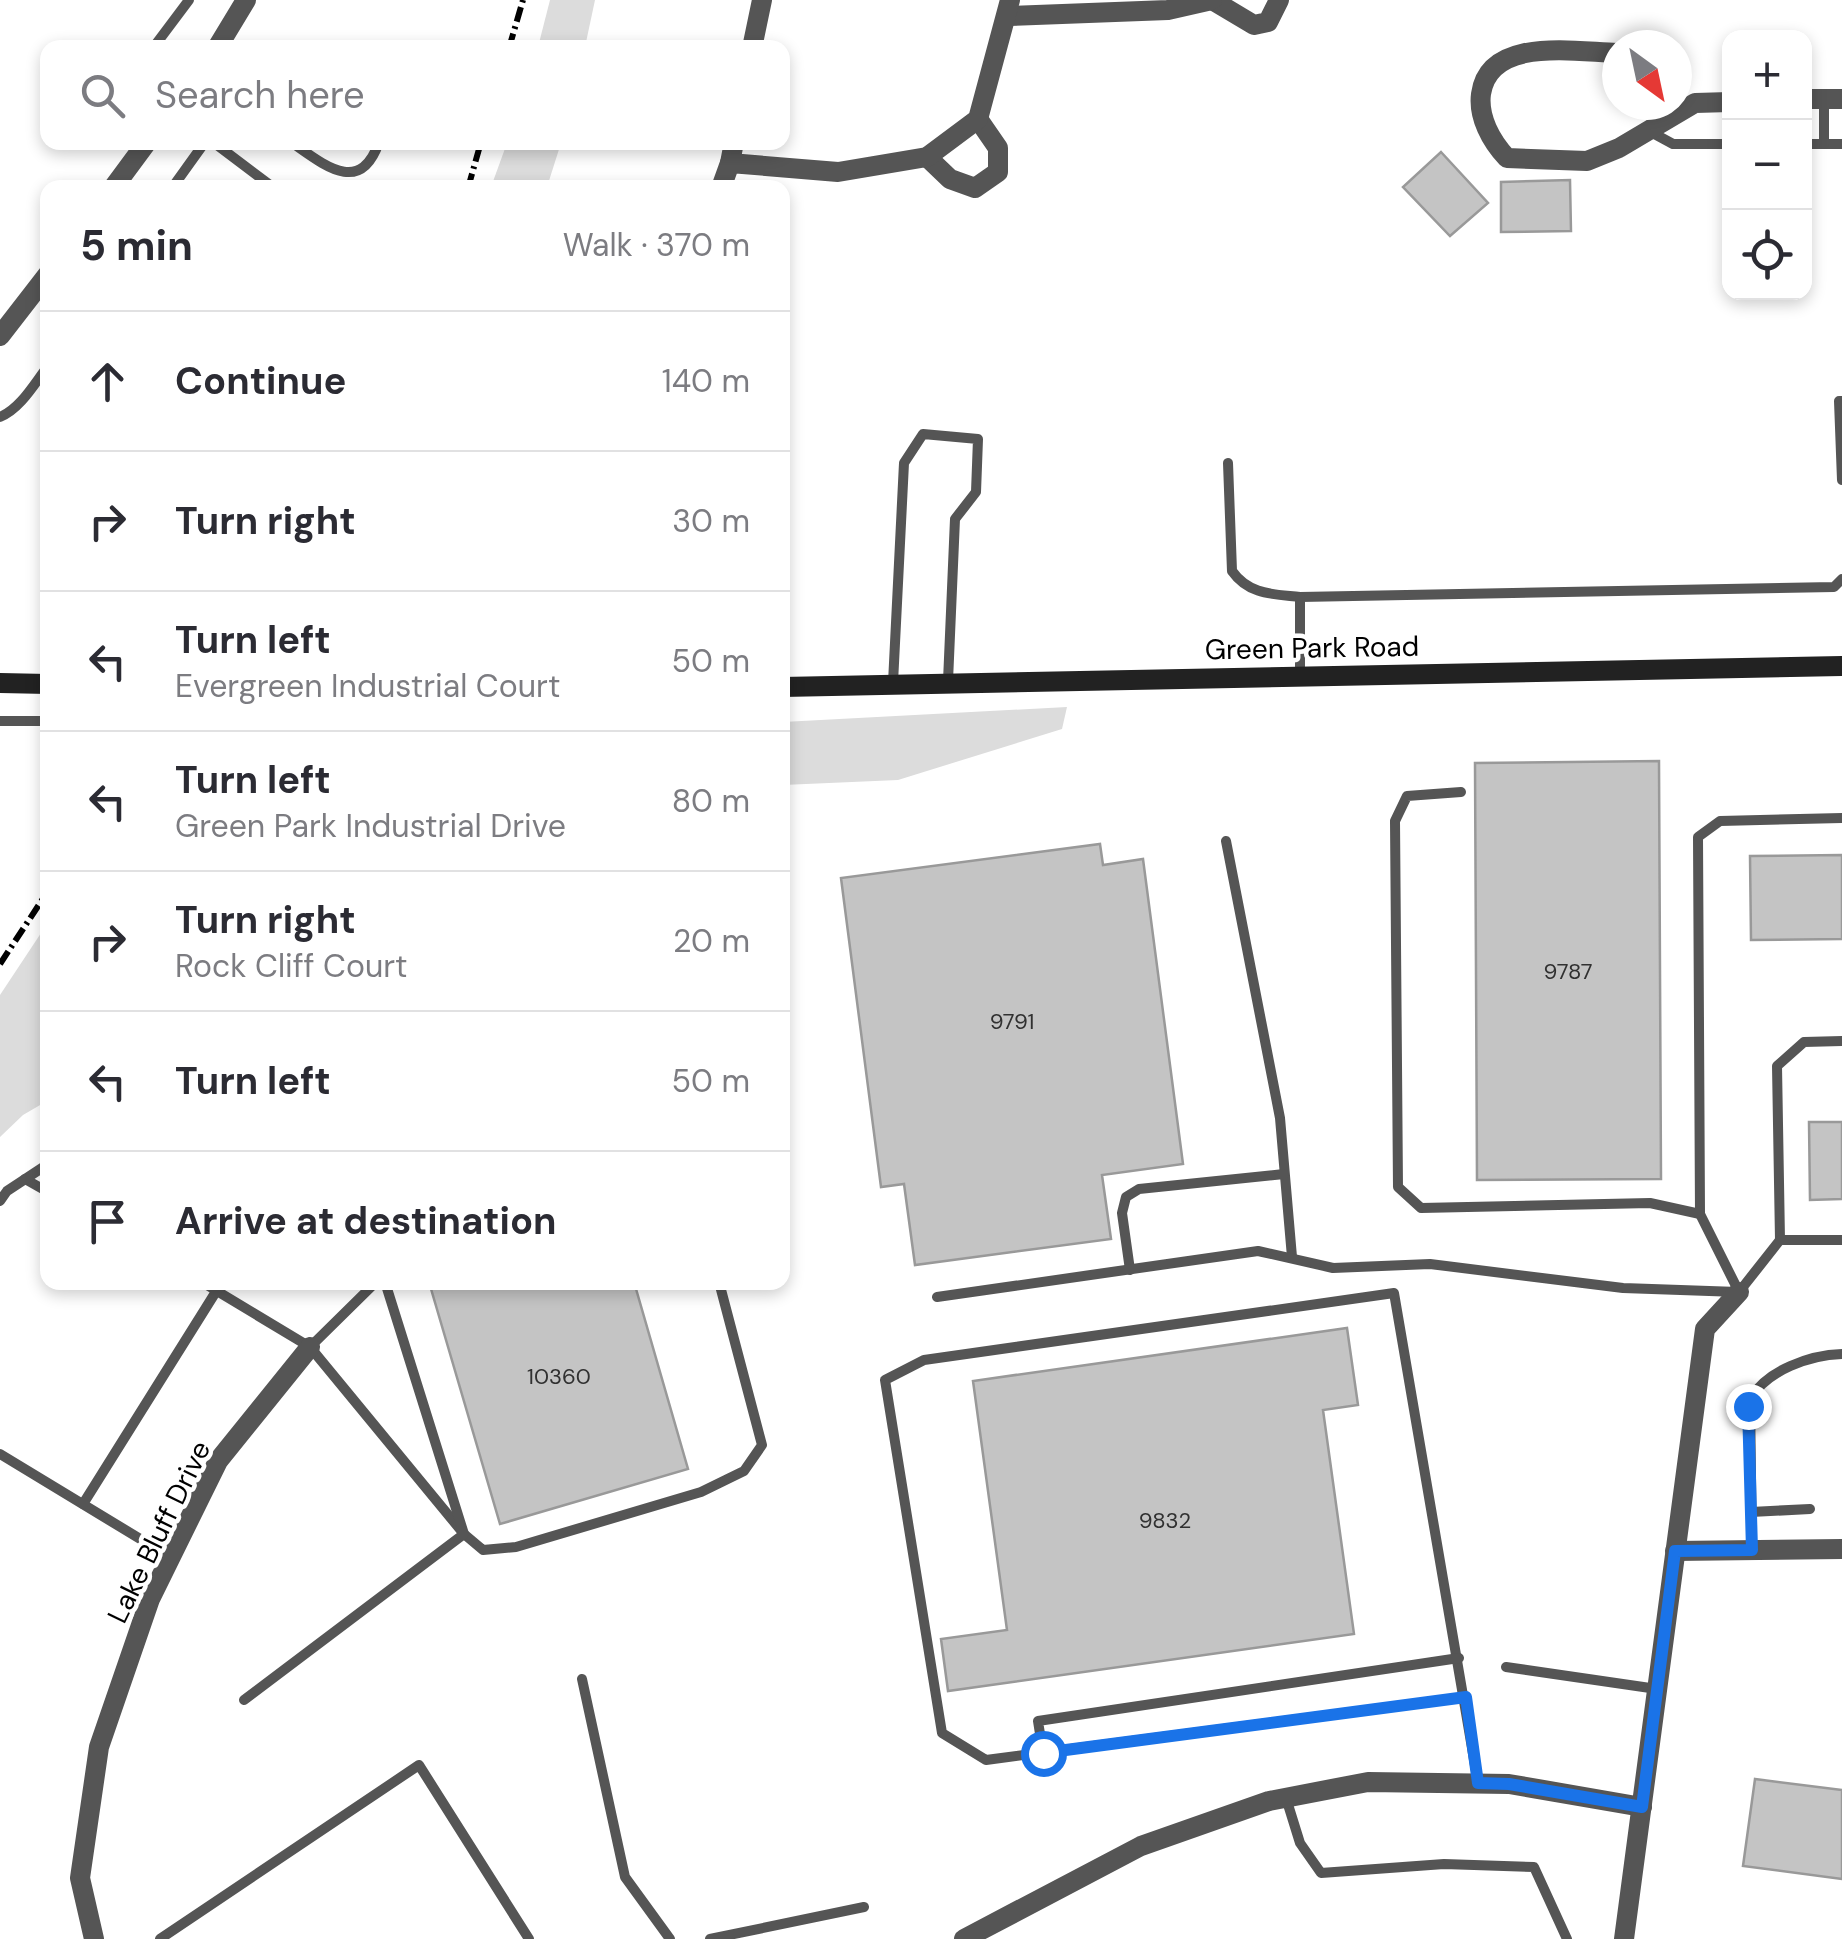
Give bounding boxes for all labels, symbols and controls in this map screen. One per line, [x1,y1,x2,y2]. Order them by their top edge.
north arrow [1602,30,1692,120]
map controls [1722,30,1812,300]
button: + [1722,30,1812,120]
search box [40,40,790,150]
icon: search [75,68,130,123]
text: Search here [155,70,365,120]
button: − [1722,120,1812,210]
button: locate [1722,210,1812,300]
text: 5 min [80,218,193,273]
text: Walk · 370 m [563,224,750,266]
icon: ahead [80,354,135,409]
text: Continue [175,356,346,406]
text: 140 m [662,360,750,402]
icon: right [80,494,135,549]
text: Turn right [175,496,356,546]
text: 30 m [672,500,750,542]
text: Turn left [175,615,331,665]
street label: Green Park Road [1205,628,1419,668]
icon: left [80,634,135,689]
text: 50 m [672,640,750,682]
text: Evergreen Industrial Court [175,665,560,707]
text: Turn left [175,755,331,805]
icon: left [80,774,135,829]
text: 80 m [672,780,750,822]
text: Green Park Industrial Drive [175,805,566,847]
text: Turn right [175,895,356,945]
icon: right [80,914,135,969]
text: 20 m [673,920,750,962]
text: Rock Cliff Court [175,945,408,987]
house number: 9787 [1543,957,1593,986]
house number: 9791 [990,1007,1034,1036]
icon: left [80,1054,135,1109]
text: Turn left [175,1056,331,1106]
text: 50 m [672,1060,750,1102]
icon: arrive [80,1194,135,1249]
text: Arrive at destination [175,1196,557,1246]
house number: 10360 [527,1362,591,1391]
route end [1726,1384,1772,1430]
street label: Lake Bluff Drive [99,1435,219,1629]
house number: 9832 [1139,1506,1191,1535]
route start [1021,1731,1067,1777]

